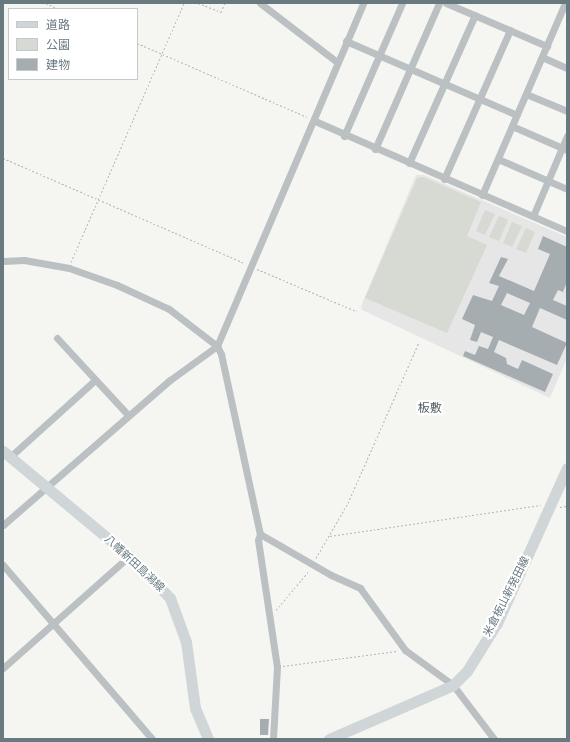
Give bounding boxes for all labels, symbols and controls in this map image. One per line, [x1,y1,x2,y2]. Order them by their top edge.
legend [8,8,138,80]
text: 道路 [46,18,70,33]
text: 公園 [46,38,70,53]
text: 建物 [46,58,70,73]
district label: 板敷 [418,402,442,416]
street label: 八幡新田島潟線 [101,533,167,595]
street label: 米倉板山新発田線 [481,555,533,639]

